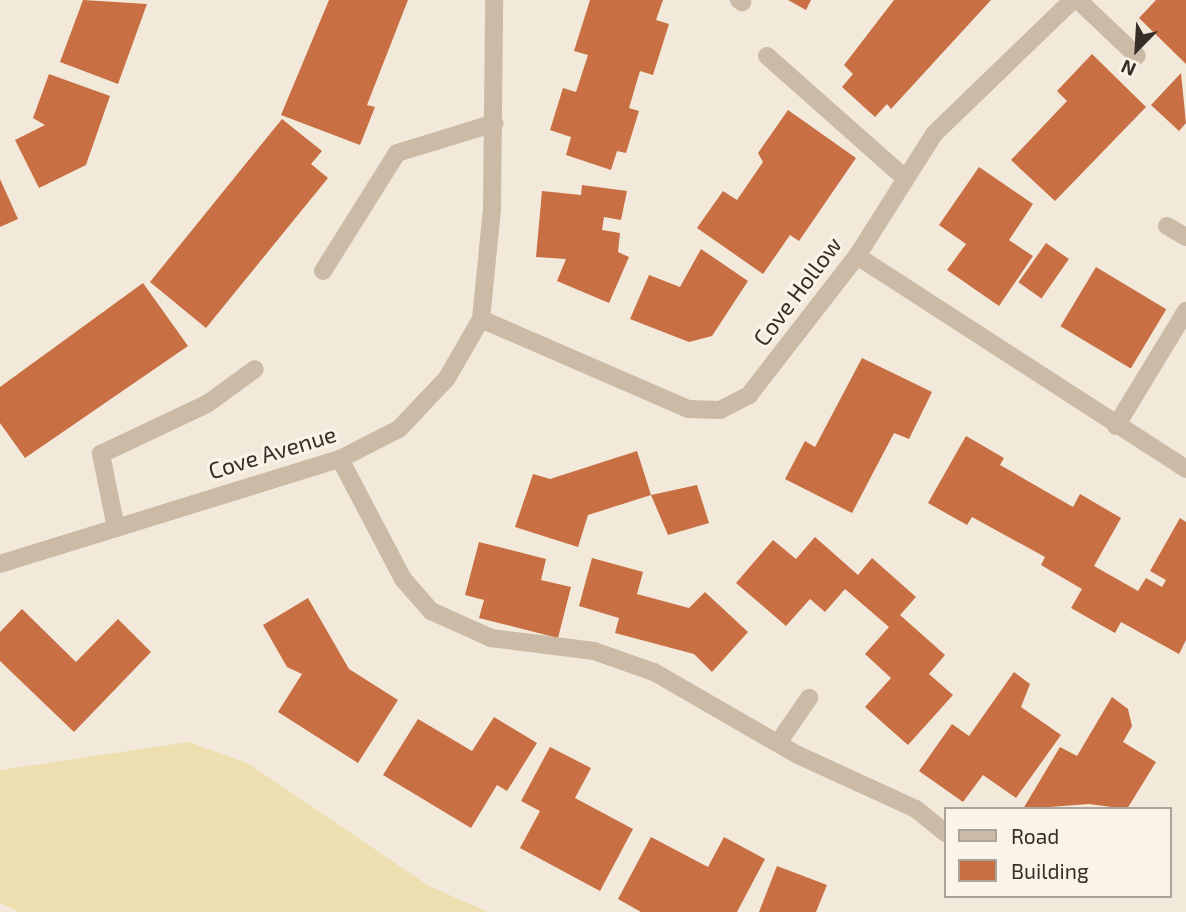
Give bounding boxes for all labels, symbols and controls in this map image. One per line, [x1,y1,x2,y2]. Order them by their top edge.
north arrow [1102,14,1172,84]
text: N [1117,55,1139,82]
street label: Cove Hollow [747,231,847,351]
street label: Cove Avenue [205,419,339,485]
legend [944,807,1172,898]
text: Road [1011,823,1059,848]
text: Building [1011,858,1089,883]

